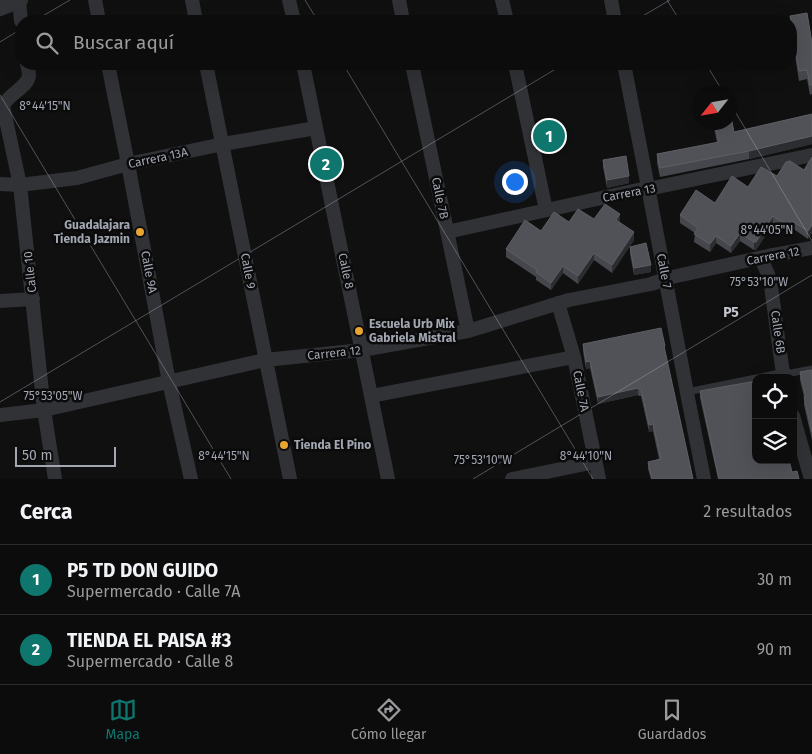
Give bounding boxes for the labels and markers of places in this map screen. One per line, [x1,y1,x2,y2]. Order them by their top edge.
pin: 1 [533,117,565,155]
pin: 2 [310,145,342,183]
place label: Guadalajara Tienda Jazmin [54,218,130,246]
marker: Guadalajara Tienda Jazmin [134,226,146,238]
place label: Escuela Urb Mix Gabriela Mistral [369,317,456,345]
marker: Escuela Urb Mix Gabriela Mistral [353,325,365,337]
place label: Tienda El Pino [294,438,371,452]
marker: Tienda El Pino [278,439,290,451]

